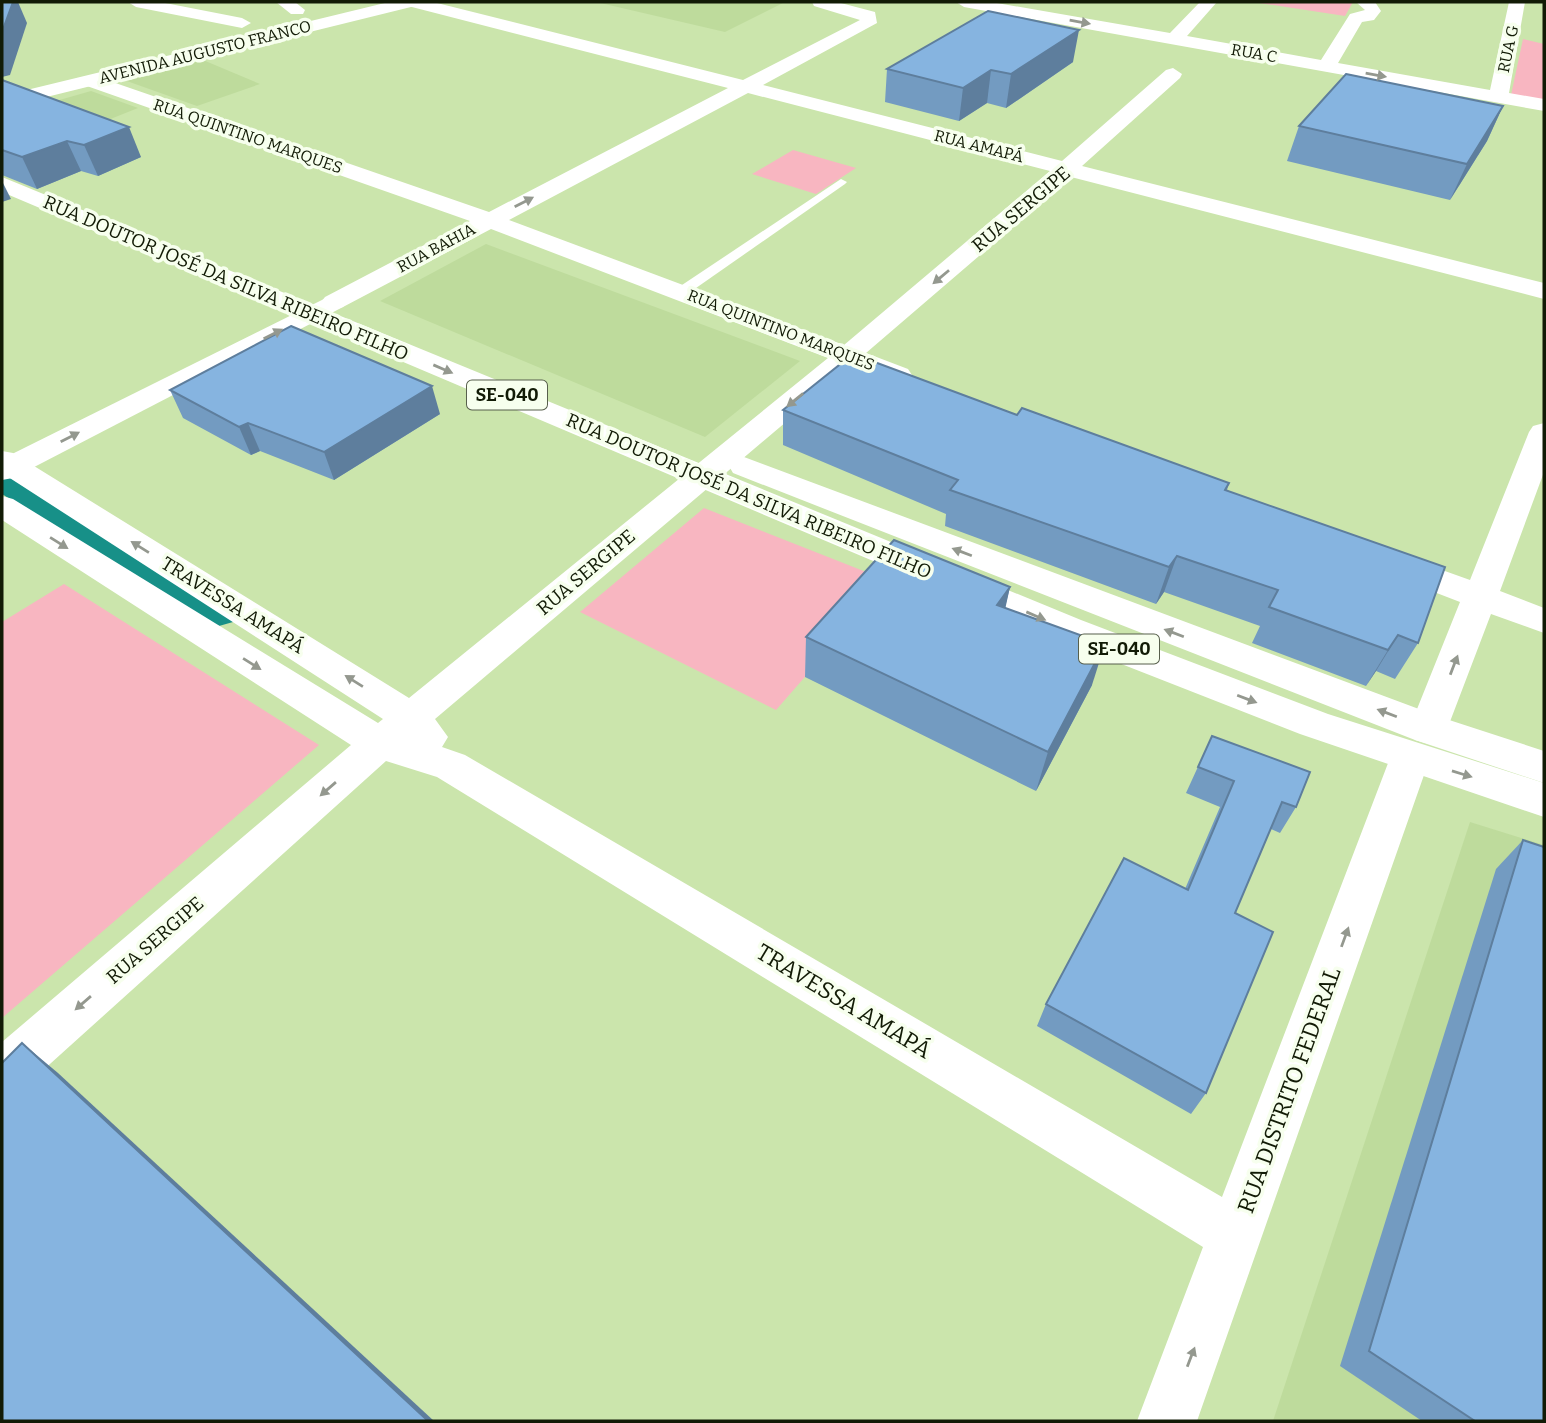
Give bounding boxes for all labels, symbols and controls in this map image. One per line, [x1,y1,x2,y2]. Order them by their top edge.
street label: AVENIDA AUGUSTO FRANCO [97,16,313,88]
one-way arrow [1069,17,1091,28]
street label: RUA G [1494,24,1522,74]
street label: RUA C [1230,40,1278,66]
one-way arrow [1365,70,1387,81]
street label: RUA QUINTINO MARQUES [151,95,345,177]
street label: RUA AMAPÁ [932,125,1027,166]
street label: RUA SERGIPE [967,161,1075,257]
street label: RUA DOUTOR JOSÉ DA SILVA RIBEIRO FILHO [40,190,412,366]
one-way arrow [514,196,534,207]
street label: RUA BAHIA [394,219,479,276]
one-way arrow [933,269,950,284]
street label: RUA QUINTINO MARQUES [685,286,877,374]
one-way arrow [263,329,283,340]
one-way arrow [432,363,453,374]
road number: SE-040 [467,380,547,410]
one-way arrow [786,392,804,407]
street label: RUA DOUTOR JOSÉ DA SILVA RIBEIRO FILHO [563,408,935,584]
one-way arrow [60,431,80,442]
street label: RUA SERGIPE [532,524,640,620]
one-way arrow [50,536,69,549]
one-way arrow [131,541,150,554]
one-way arrow [951,546,972,557]
street label: TRAVESSA AMAPÁ [157,552,309,659]
one-way arrow [1025,610,1046,621]
one-way arrow [1164,627,1185,638]
road number: SE-040 [1079,634,1159,664]
one-way arrow [1448,655,1459,676]
one-way arrow [242,658,262,671]
one-way arrow [344,675,363,688]
one-way arrow [1237,693,1258,704]
one-way arrow [1377,707,1398,718]
one-way arrow [1452,770,1473,780]
one-way arrow [319,781,337,797]
street label: RUA SERGIPE [102,892,208,988]
one-way arrow [1339,926,1350,947]
street label: TRAVESSA AMAPÁ [751,938,937,1065]
street label: RUA DISTRITO FEDERAL [1231,963,1347,1217]
one-way arrow [74,995,92,1011]
one-way arrow [1185,1347,1196,1368]

